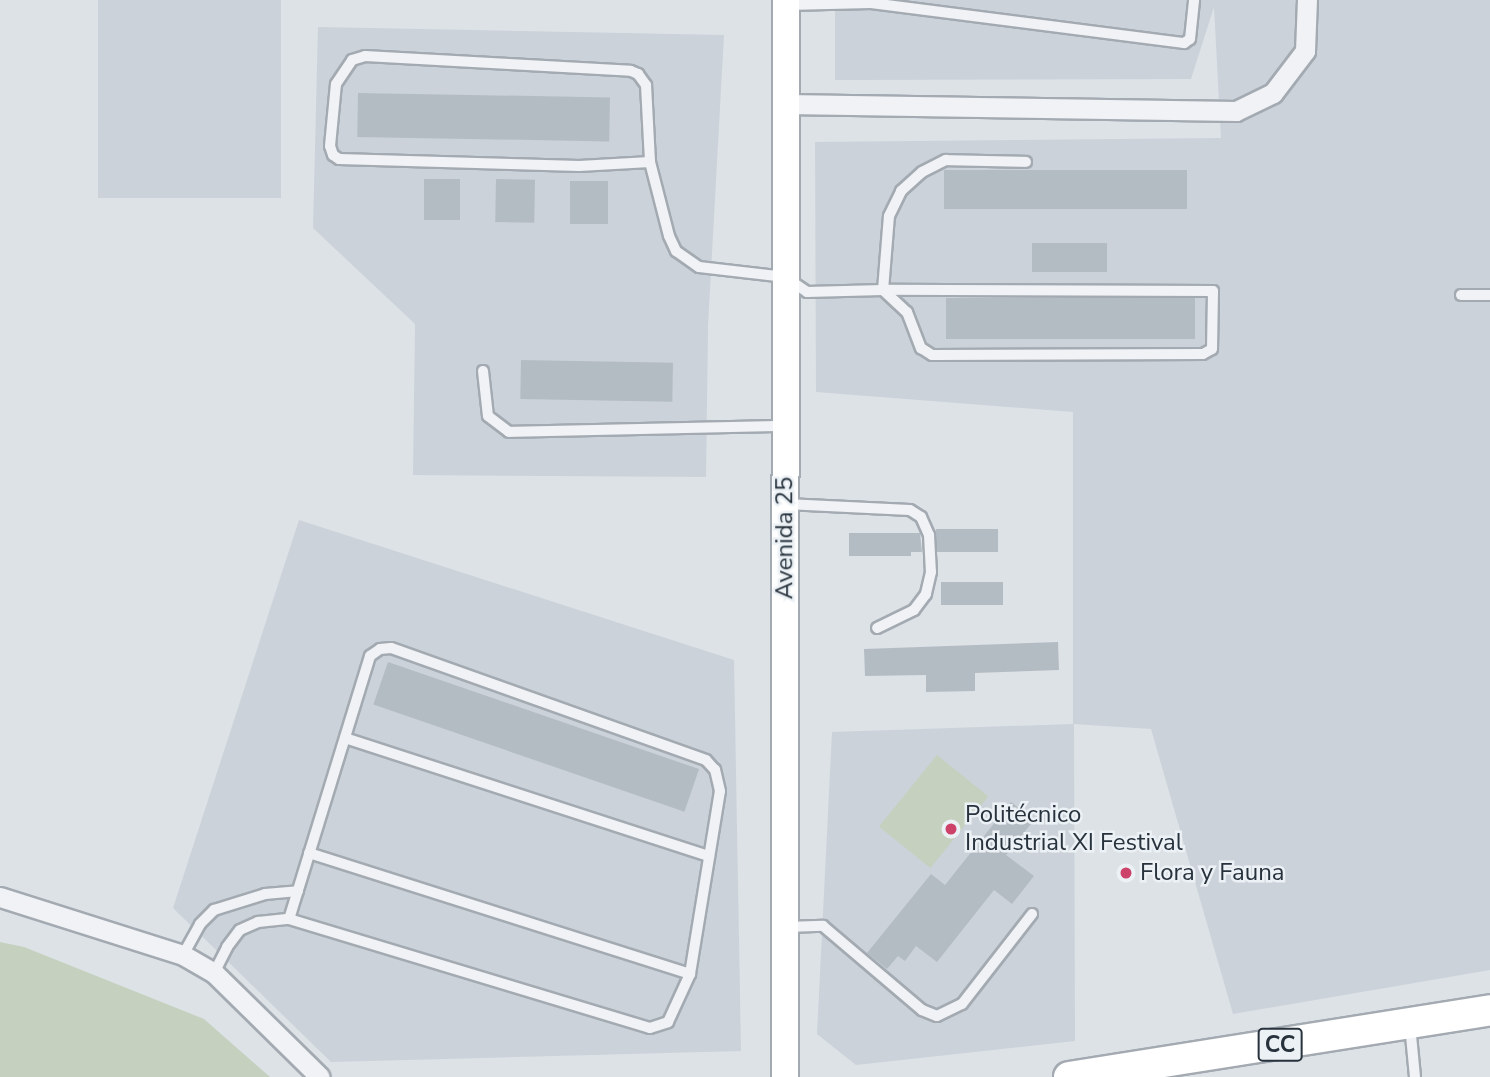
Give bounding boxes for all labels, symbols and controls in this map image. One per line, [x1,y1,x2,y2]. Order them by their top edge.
street label: Avenida 25 [771,477,799,599]
place label: Politécnico Industrial XI Festival [965,801,1183,857]
marker: Politécnico Industrial XI Festival [943,821,959,837]
place label: Flora y Fauna [1140,859,1285,887]
marker: Flora y Fauna [1118,865,1134,881]
road number: CC [1257,1026,1303,1064]

